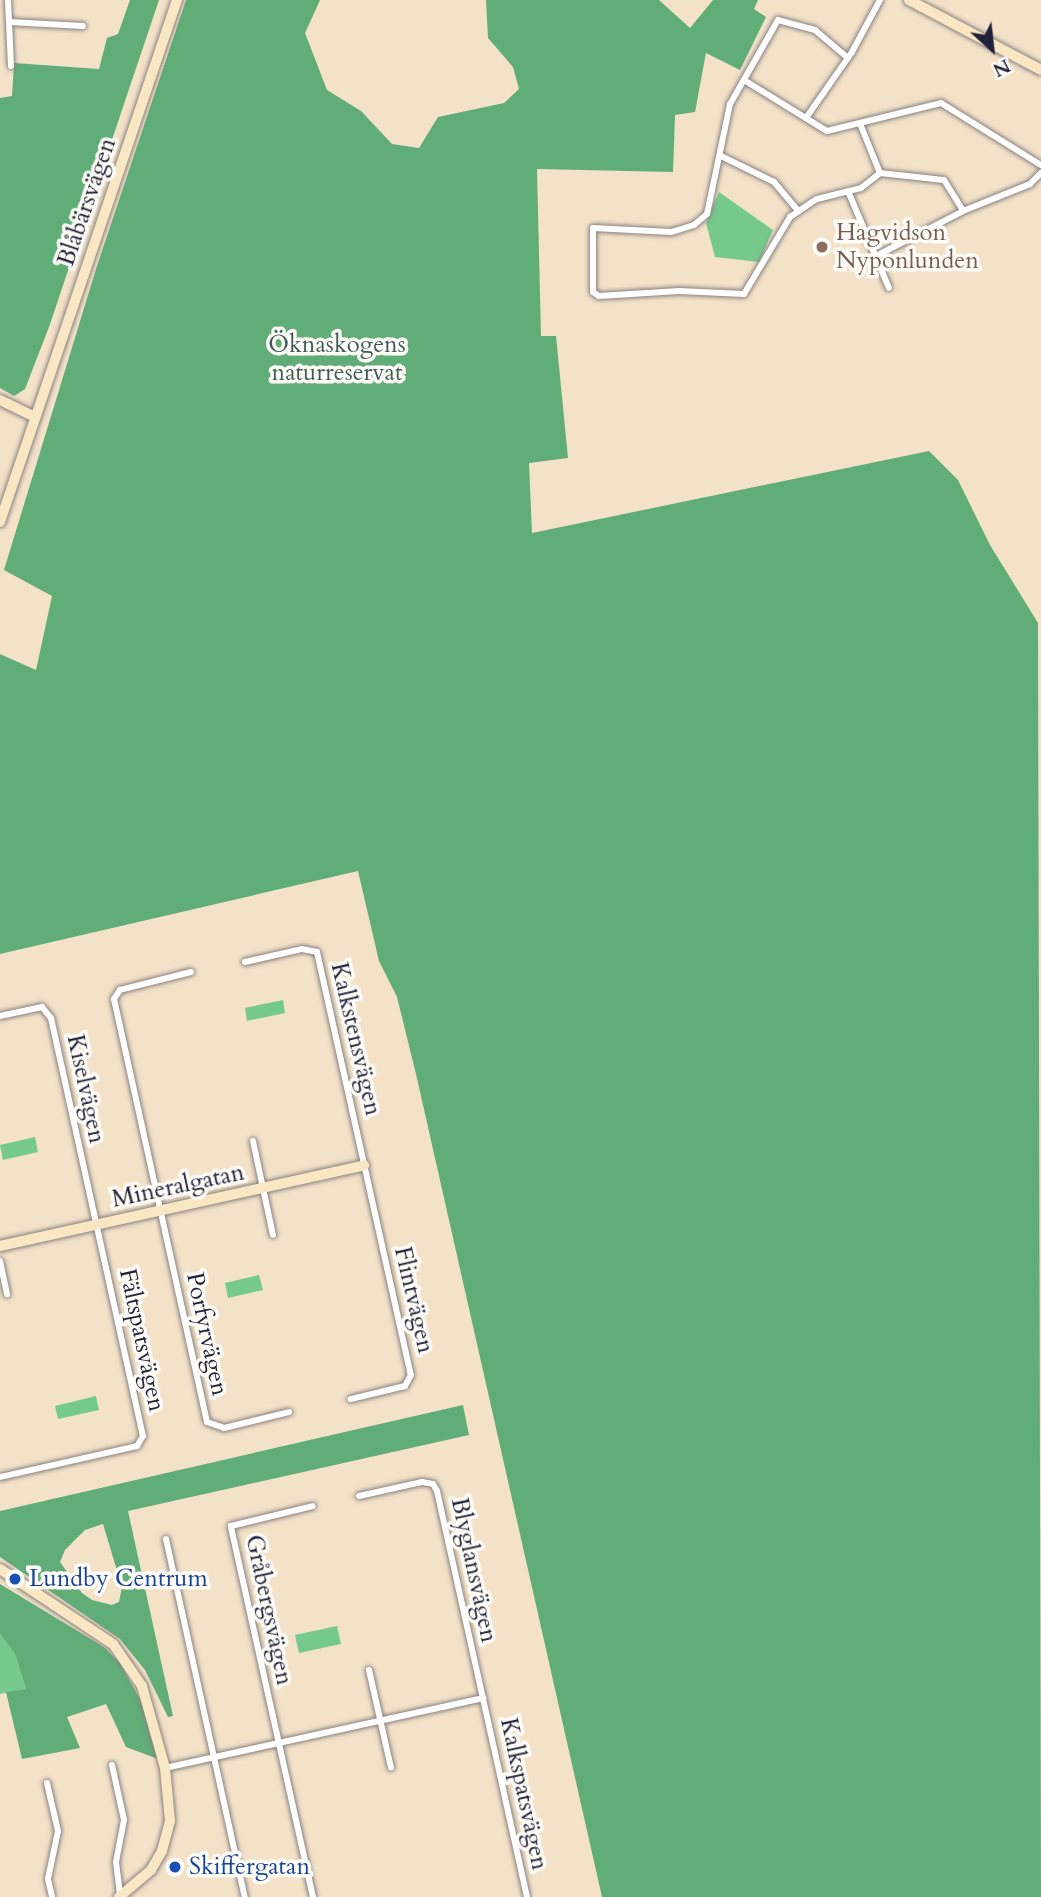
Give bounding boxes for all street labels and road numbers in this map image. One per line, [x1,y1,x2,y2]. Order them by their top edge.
street label: Blåbärsvägen [52,134,122,270]
street label: Kalkstensvägen [324,960,388,1118]
street label: Kiselvägen [60,1032,112,1146]
street label: Mineralgatan [109,1158,247,1214]
street label: Flintvägen [388,1244,440,1356]
street label: Fältspatsvägen [113,1266,171,1414]
street label: Porfyrvägen [180,1270,234,1398]
street label: Blyglansvägen [445,1495,503,1645]
street label: Gråbergsvägen [239,1532,299,1688]
street label: Kalkspatsvägen [494,1715,554,1873]

